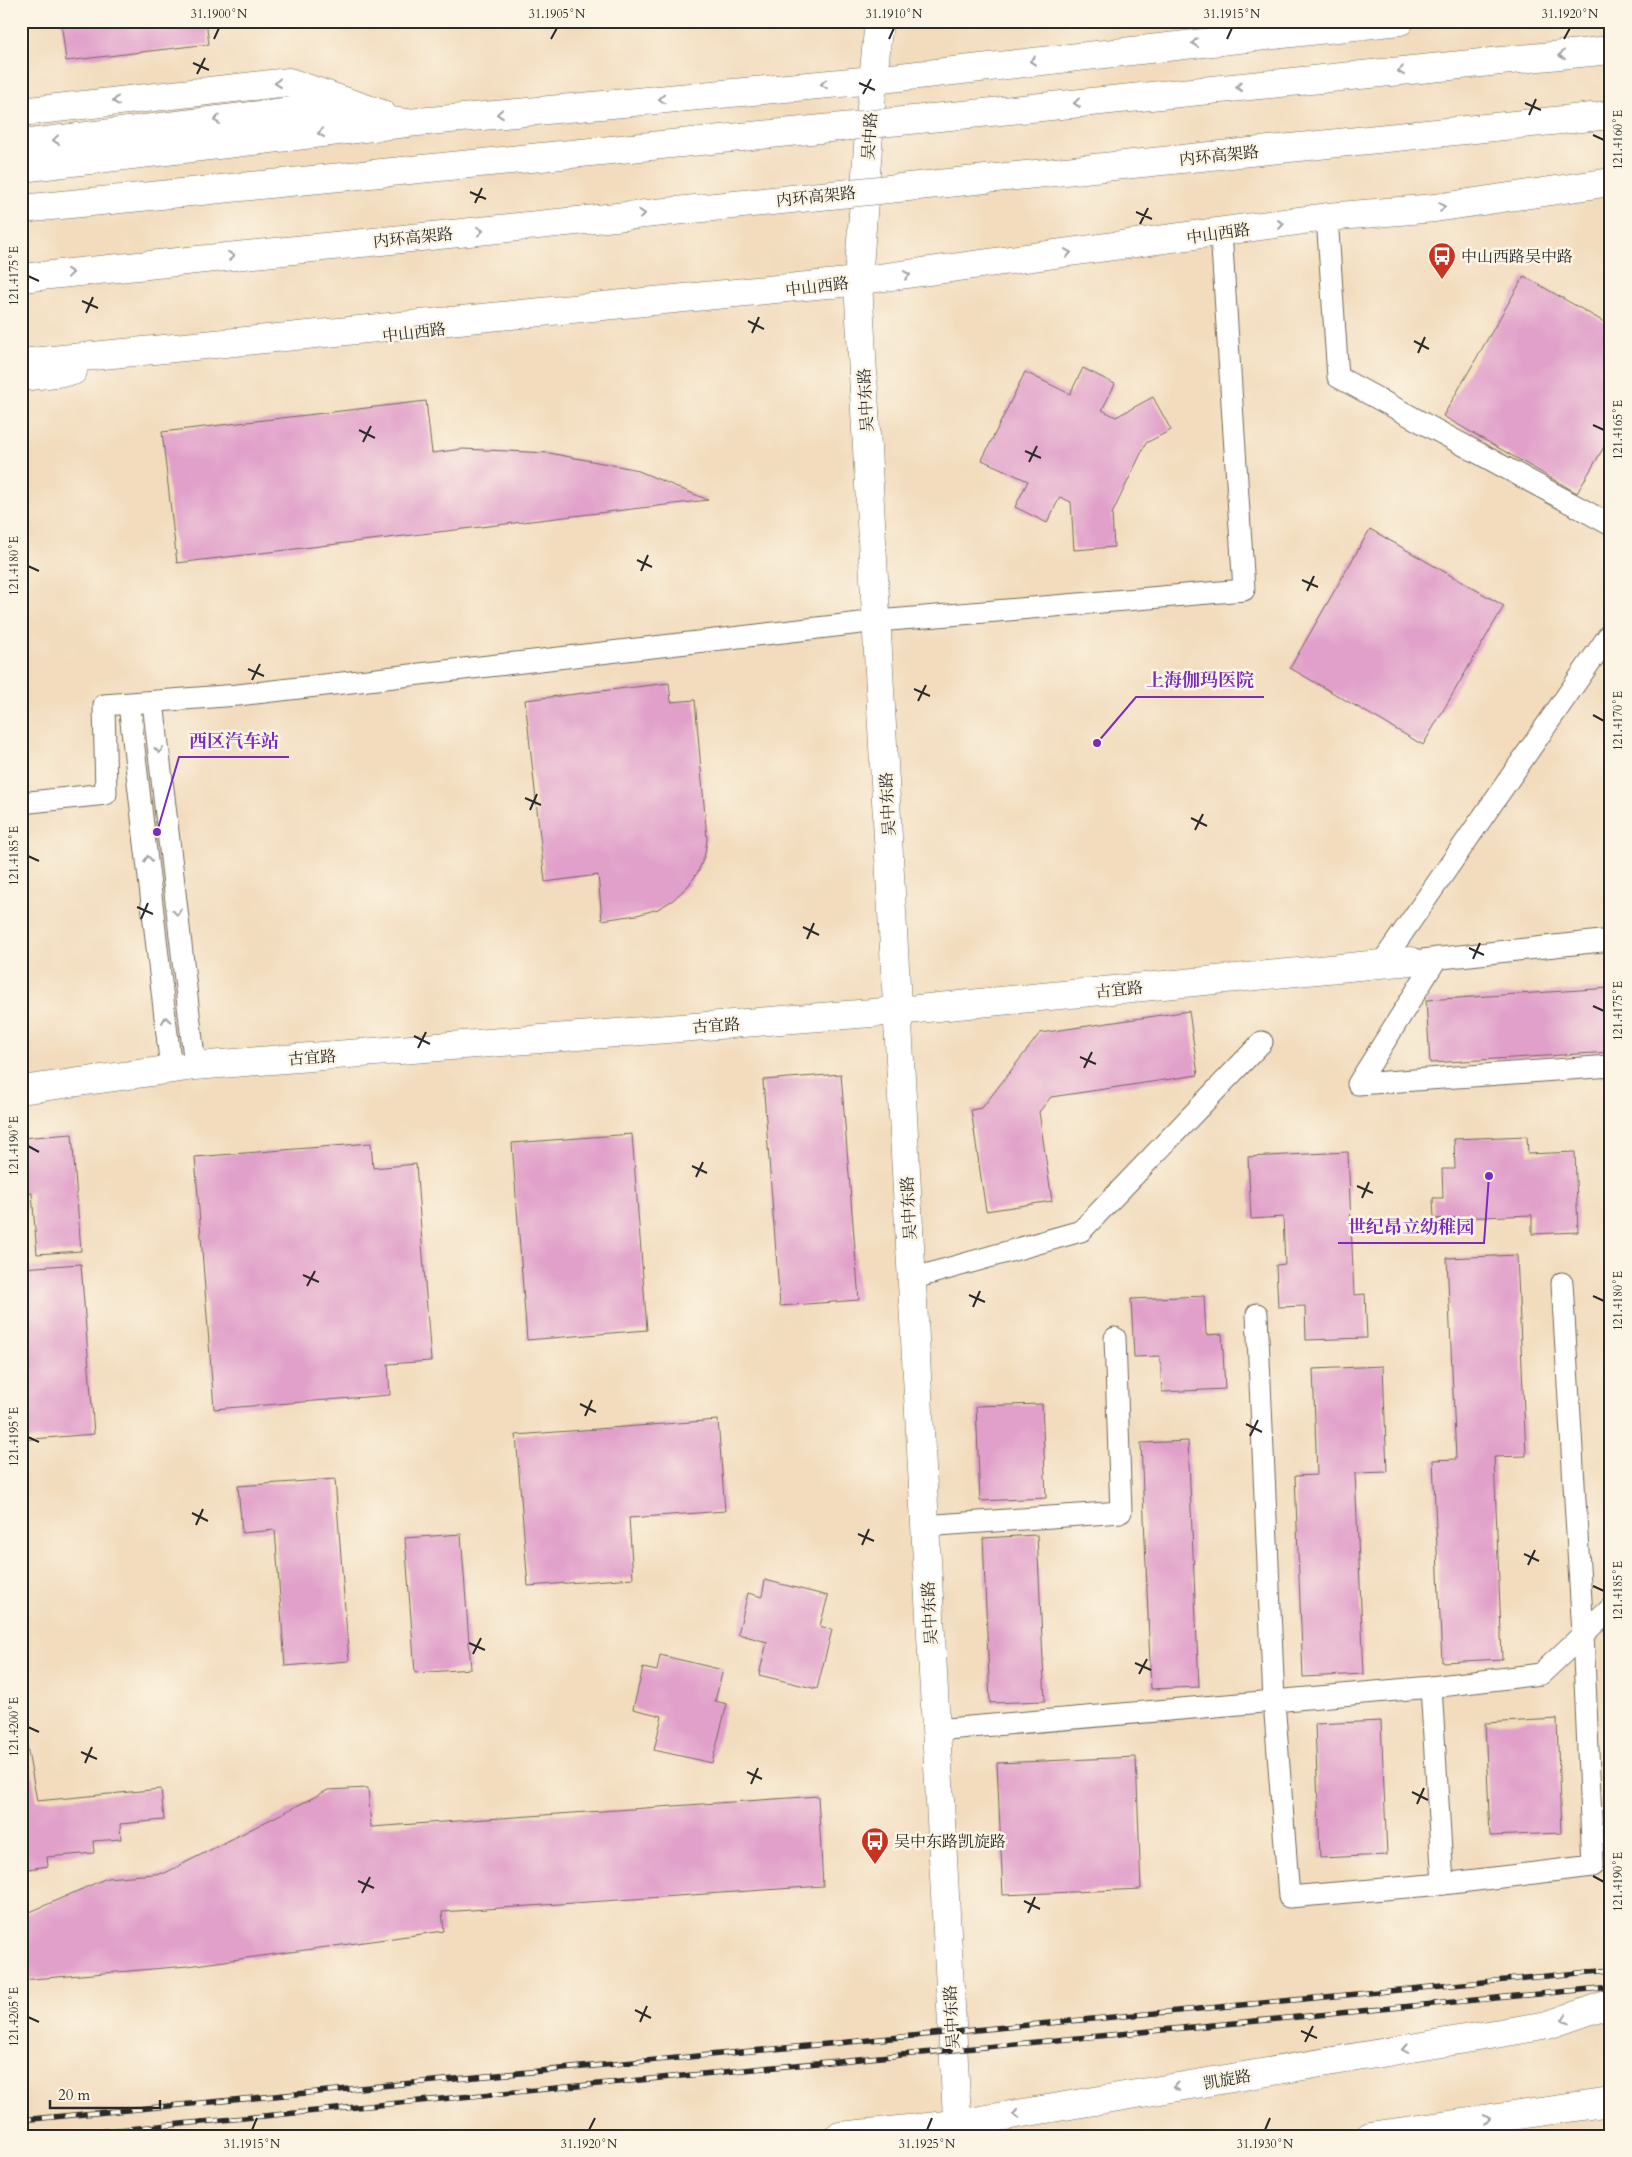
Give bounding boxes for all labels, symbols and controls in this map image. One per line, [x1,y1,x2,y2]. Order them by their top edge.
text: 31.1900°N [191,6,248,22]
text: 31.1905°N [529,6,586,22]
text: 31.1910°N [866,6,923,22]
text: 31.1915°N [1204,6,1261,22]
text: 31.1920°N [1542,6,1599,22]
one-way arrow [1191,37,1199,48]
one-way arrow [1558,49,1566,60]
one-way arrow [1029,55,1037,66]
one-way arrow [1396,65,1404,76]
one-way arrow [273,77,281,88]
one-way arrow [820,79,828,90]
one-way arrow [1235,81,1243,92]
one-way arrow [658,93,666,104]
one-way arrow [112,95,120,106]
one-way arrow [1073,98,1081,109]
one-way arrow [496,108,504,119]
text: 121.4160°E [1610,110,1626,170]
street label: 吴中路 [857,111,883,161]
one-way arrow [213,114,221,125]
one-way arrow [317,127,325,138]
one-way arrow [51,134,59,145]
street label: 内环高架路 [1178,141,1260,171]
street label: 内环高架路 [775,182,857,212]
one-way arrow [1439,202,1447,213]
one-way arrow [638,209,646,220]
street label: 中山西路 [1185,219,1251,249]
one-way arrow [1277,219,1285,230]
street label: 内环高架路 [372,223,454,253]
one-way arrow [476,225,484,236]
bus stop icon: 中山西路吴中路 [1427,241,1457,280]
text: 121.4175°E [6,246,22,306]
place label: 中山西路吴中路 [1461,246,1573,268]
one-way arrow [1064,248,1072,259]
one-way arrow [228,251,236,262]
one-way arrow [66,268,74,279]
one-way arrow [902,270,911,280]
street label: 中山西路 [784,272,850,302]
street label: 中山西路 [381,318,447,348]
street label: 吴中东路 [853,367,879,432]
text: 121.4165°E [1610,400,1626,460]
text: 121.4180°E [6,536,22,596]
callout: 上海伽玛医院 [1136,664,1264,697]
text: 上海伽玛医院 [1146,668,1254,693]
text: 121.4170°E [1610,691,1626,751]
callout: 西区汽车站 [179,724,289,757]
text: 西区汽车站 [189,729,279,754]
one-way arrow [153,746,164,754]
street label: 吴中东路 [875,771,901,836]
text: 121.4185°E [6,826,22,886]
one-way arrow [143,855,154,863]
one-way arrow [171,908,182,916]
street label: 古宜路 [1094,977,1144,1003]
text: 121.4175°E [1610,981,1626,1041]
street label: 古宜路 [691,1013,741,1039]
one-way arrow [161,1016,172,1024]
street label: 古宜路 [287,1045,337,1071]
text: 121.4190°E [6,1116,22,1176]
street label: 吴中东路 [896,1175,922,1240]
callout: 世纪昂立幼稚园 [1338,1210,1484,1243]
text: 世纪昂立幼稚园 [1348,1215,1474,1240]
text: 121.4180°E [1610,1271,1626,1331]
text: 121.4195°E [6,1407,22,1467]
text: 121.4185°E [1610,1561,1626,1621]
street label: 吴中东路 [917,1580,943,1645]
text: 121.4200°E [6,1697,22,1757]
bus stop icon: 吴中东路凯旋路 [860,1826,890,1865]
place label: 吴中东路凯旋路 [894,1831,1006,1853]
text: 121.4190°E [1610,1852,1626,1912]
street label: 吴中东路 [939,1984,965,2049]
text: 121.4205°E [6,1987,22,2047]
one-way arrow [1561,2013,1570,2023]
one-way arrow [1401,2043,1410,2053]
street label: 凯旋路 [1202,2065,1253,2095]
scale bar [50,2077,160,2109]
one-way arrow [1172,2082,1180,2092]
text: 20 m [58,2085,90,2105]
one-way arrow [1011,2109,1020,2119]
one-way arrow [1484,2114,1492,2125]
text: 31.1915°N [224,2136,281,2152]
text: 31.1920°N [561,2136,618,2152]
text: 31.1925°N [899,2136,956,2152]
text: 31.1930°N [1237,2136,1294,2152]

